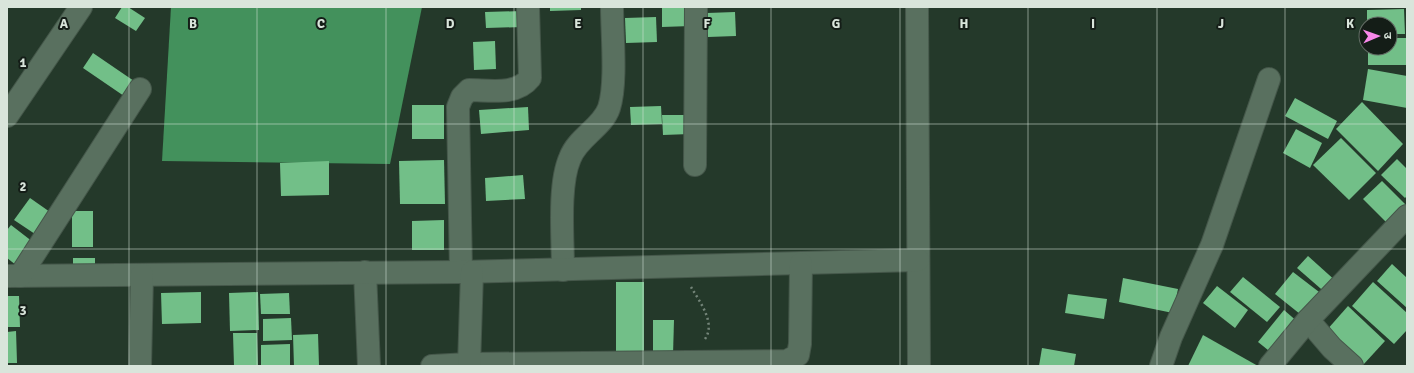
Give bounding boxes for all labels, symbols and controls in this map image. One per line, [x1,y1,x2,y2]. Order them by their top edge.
text: A [60,16,69,32]
text: B [189,16,197,32]
text: C [317,16,325,32]
text: D [446,16,455,32]
text: E [574,16,582,32]
text: F [704,16,711,32]
text: G [832,16,840,32]
text: H [960,16,968,32]
text: I [1091,16,1095,32]
text: J [1218,16,1224,32]
text: K [1346,16,1354,32]
north arrow [1358,16,1398,56]
text: उ [1381,32,1394,40]
text: 1 [19,55,27,71]
text: 2 [19,179,27,195]
text: 3 [19,303,27,319]

